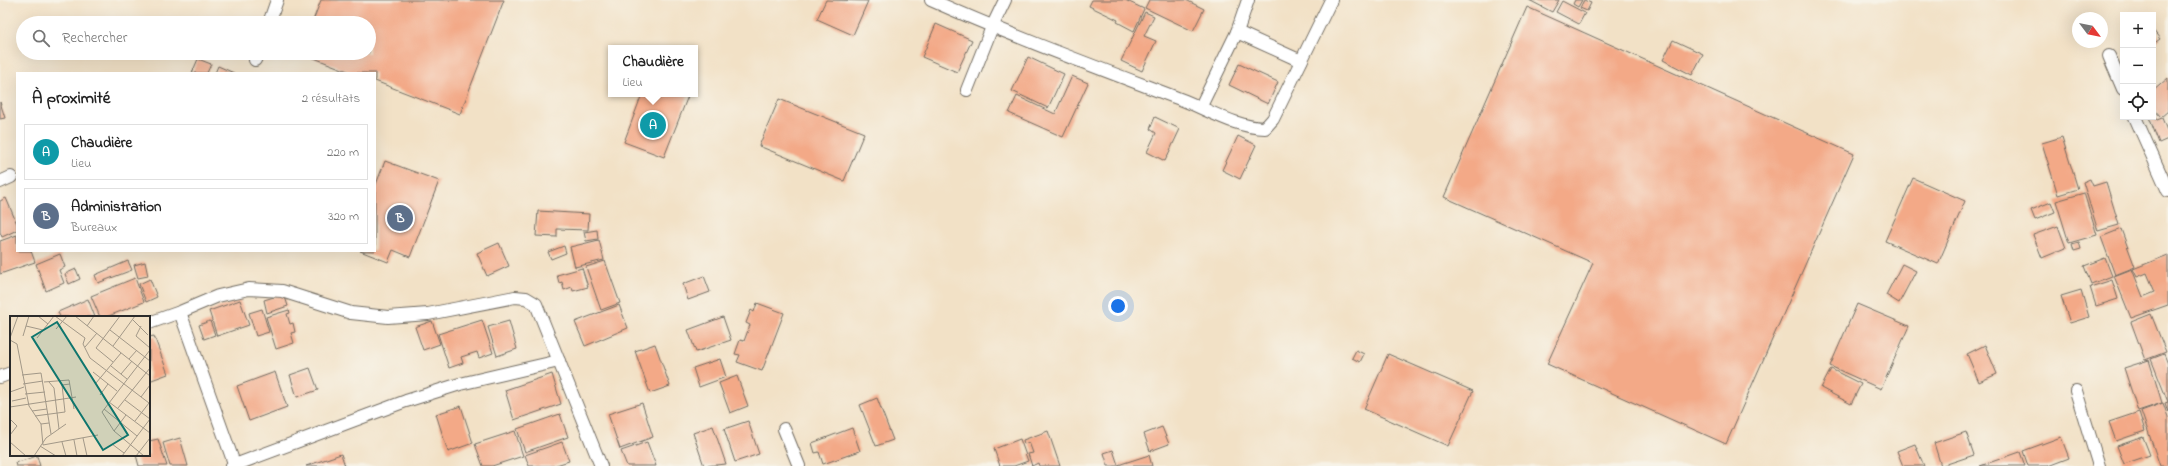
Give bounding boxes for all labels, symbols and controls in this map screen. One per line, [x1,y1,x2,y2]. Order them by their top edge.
north arrow [2072,12,2108,48]
map controls [2120,12,2156,120]
button: + [2120,12,2156,48]
search box [16,16,376,60]
icon: search [30,27,52,49]
text: Rechercher [62,27,127,49]
popup [608,45,698,97]
button: − [2120,48,2156,84]
text: Chaudière [622,51,684,73]
text: Lieu [622,73,643,92]
button: locate [2120,84,2156,120]
text: À proximité [32,86,110,111]
text: 2 résultats [302,89,360,108]
pin: A [640,110,666,140]
text: Chaudière [71,132,132,154]
text: A [42,143,50,162]
text: 220 m [327,143,359,162]
text: Lieu [71,154,91,173]
text: Administration [71,196,161,218]
pin: B [387,203,413,233]
text: B [42,207,50,226]
text: 320 m [328,207,359,226]
text: Bureaux [71,218,117,237]
your location [1108,296,1128,316]
inset map [10,316,150,456]

